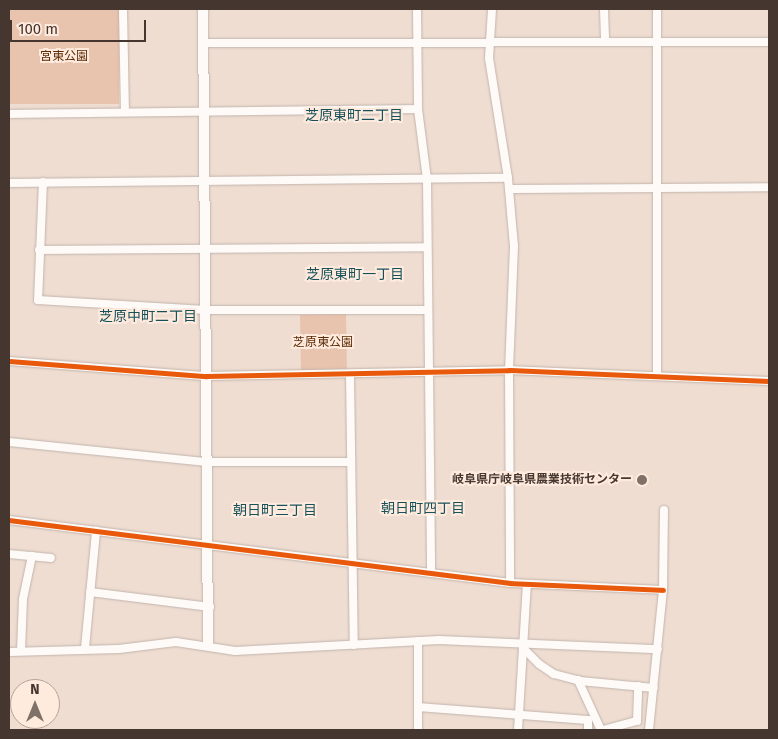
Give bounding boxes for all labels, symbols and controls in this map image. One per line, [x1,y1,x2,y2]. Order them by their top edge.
scale bar [12,10,149,42]
text: 100 m [18,20,58,38]
park label: 宮東公園 [40,50,88,64]
district label: 芝原東町二丁目 [305,108,403,124]
district label: 芝原東町一丁目 [306,267,404,283]
district label: 芝原中町二丁目 [99,309,197,325]
park label: 芝原東公園 [293,336,353,350]
place label: 岐阜県庁岐阜県農業技術センター [452,473,632,487]
marker: 岐阜県庁岐阜県農業技術センター [636,474,648,486]
district label: 朝日町四丁目 [381,501,465,517]
district label: 朝日町三丁目 [233,503,317,519]
north arrow [10,679,60,729]
text: N [30,681,40,698]

